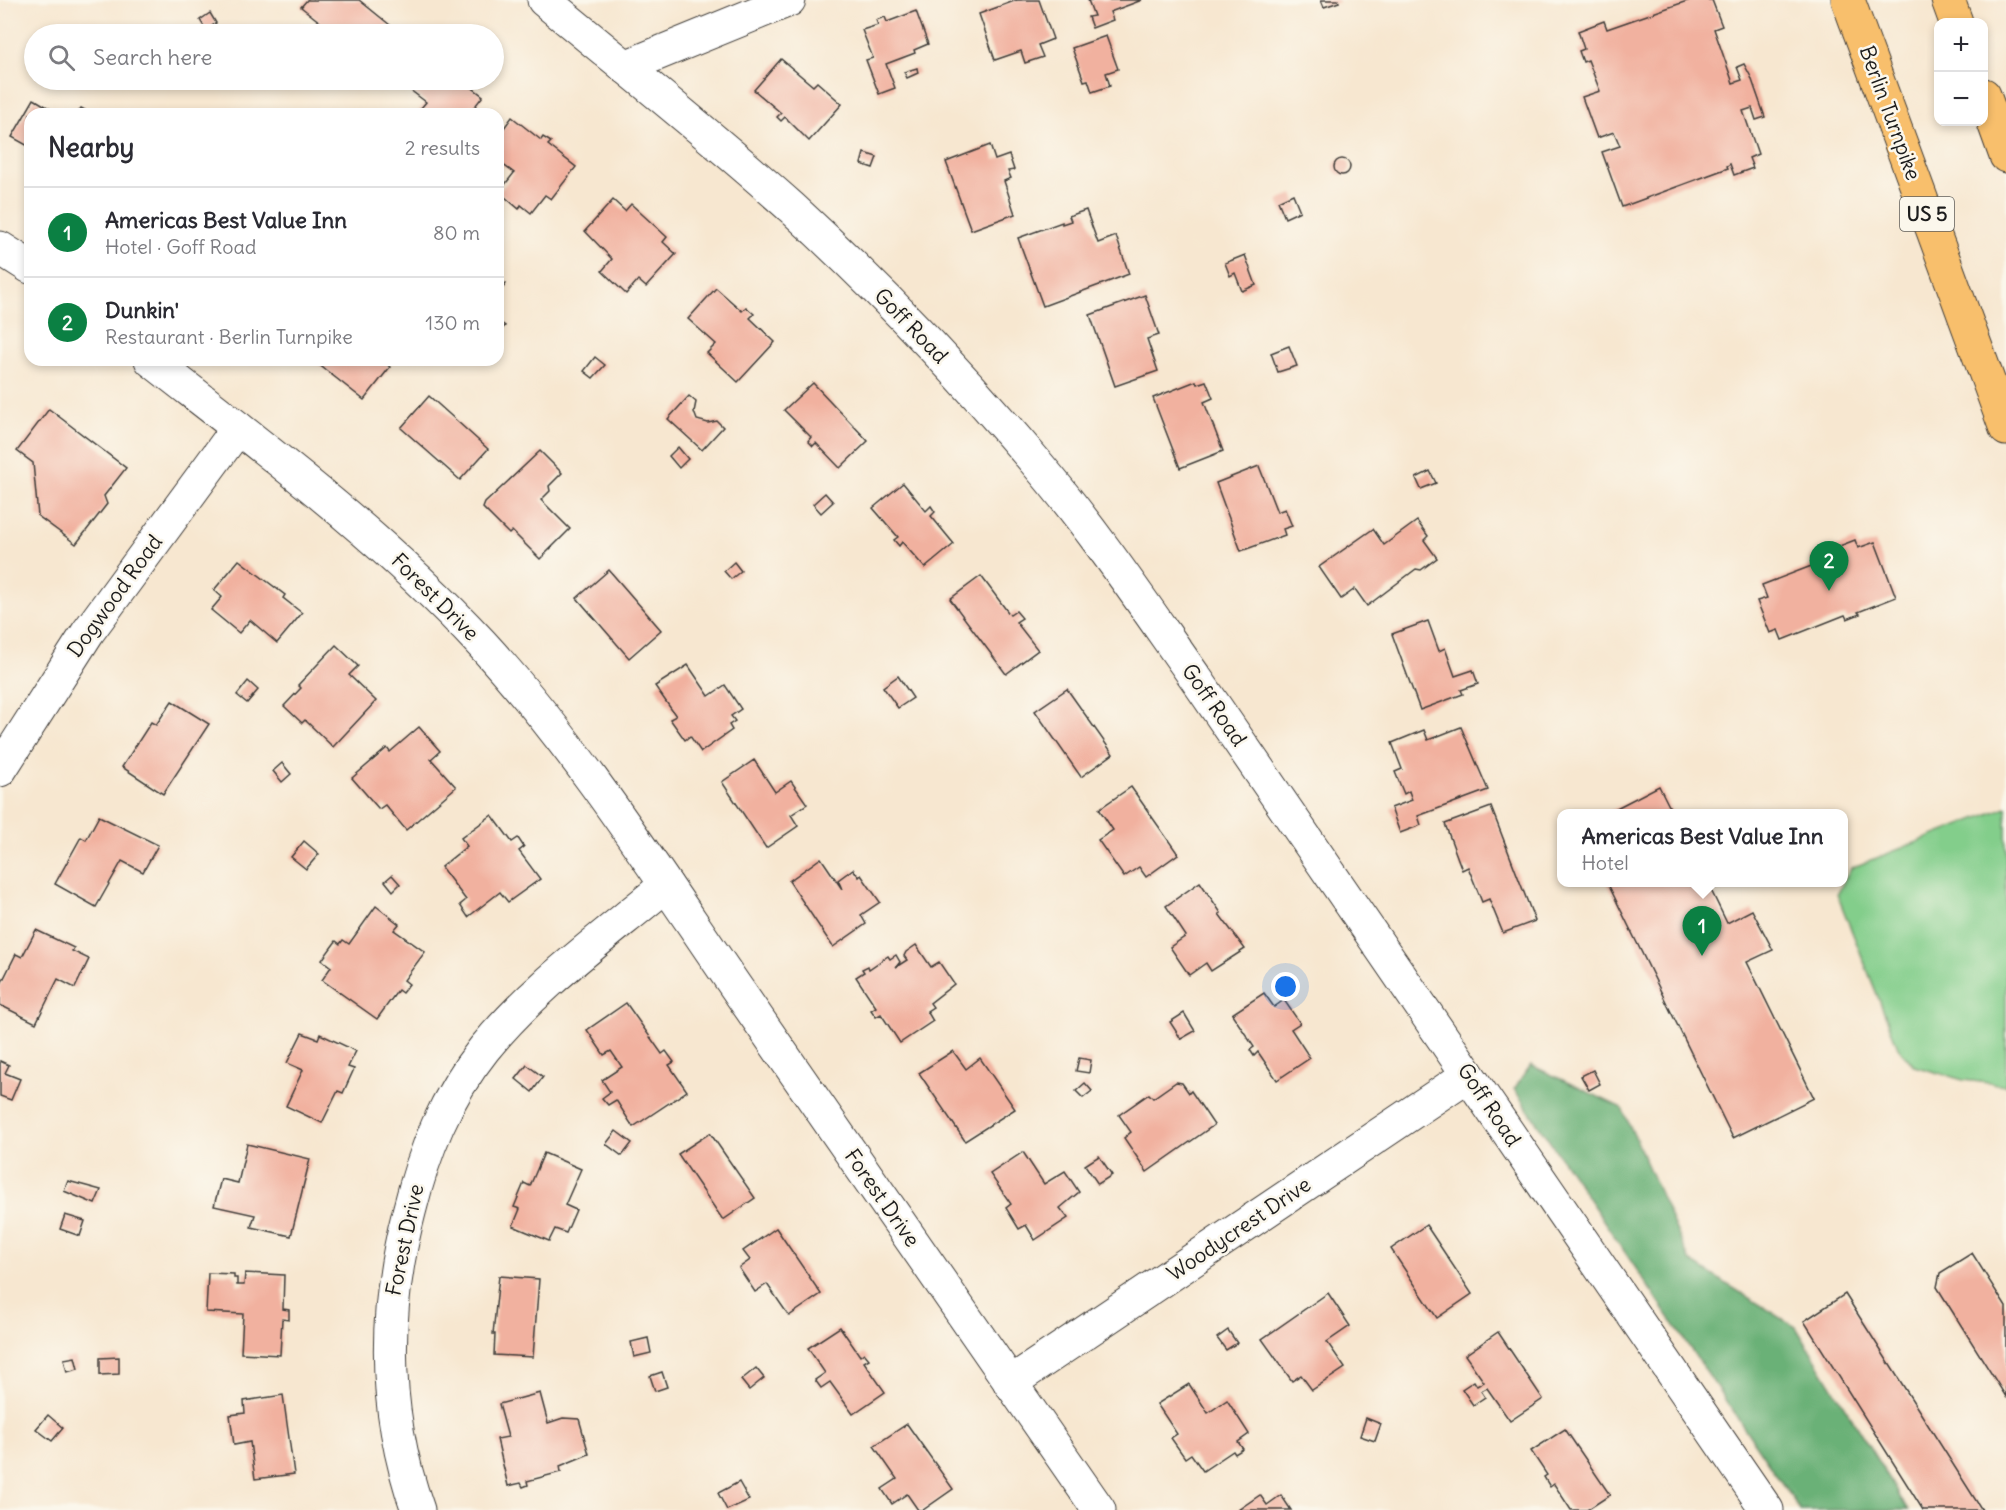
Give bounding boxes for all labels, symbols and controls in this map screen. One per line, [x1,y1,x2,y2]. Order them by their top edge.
map controls [1934,18,1988,126]
button: + [1934,18,1988,72]
search box [24,24,504,90]
icon: search [45,41,78,74]
street label: Berlin Turnpike [1854,42,1927,184]
text: Search here [93,43,212,71]
button: − [1934,72,1988,126]
text: Nearby [48,131,134,164]
text: 2 results [405,135,480,160]
road number: US 5 [1900,197,1954,231]
text: Americas Best Value Inn [105,206,347,234]
text: 1 [64,220,71,245]
text: 80 m [433,220,480,245]
text: Hotel · Goff Road [105,234,257,259]
street label: Goff Road [869,282,954,369]
text: Dunkin' [105,296,179,324]
text: 2 [62,310,73,335]
text: 130 m [425,310,480,335]
text: Restaurant · Berlin Turnpike [105,324,353,349]
street label: Dogwood Road [61,529,168,662]
pin: 2 [1810,542,1848,591]
street label: Forest Drive [386,547,485,646]
street label: Goff Road [1176,658,1253,751]
popup [1557,809,1848,887]
text: Americas Best Value Inn [1581,822,1824,850]
text: Hotel [1581,850,1629,875]
pin: 1 [1682,906,1722,956]
your location [1271,972,1300,1001]
street label: Goff Road [1452,1058,1527,1152]
street label: Forest Drive [839,1144,926,1252]
street label: Woodycrest Drive [1162,1171,1316,1287]
street label: Forest Drive [380,1182,429,1298]

